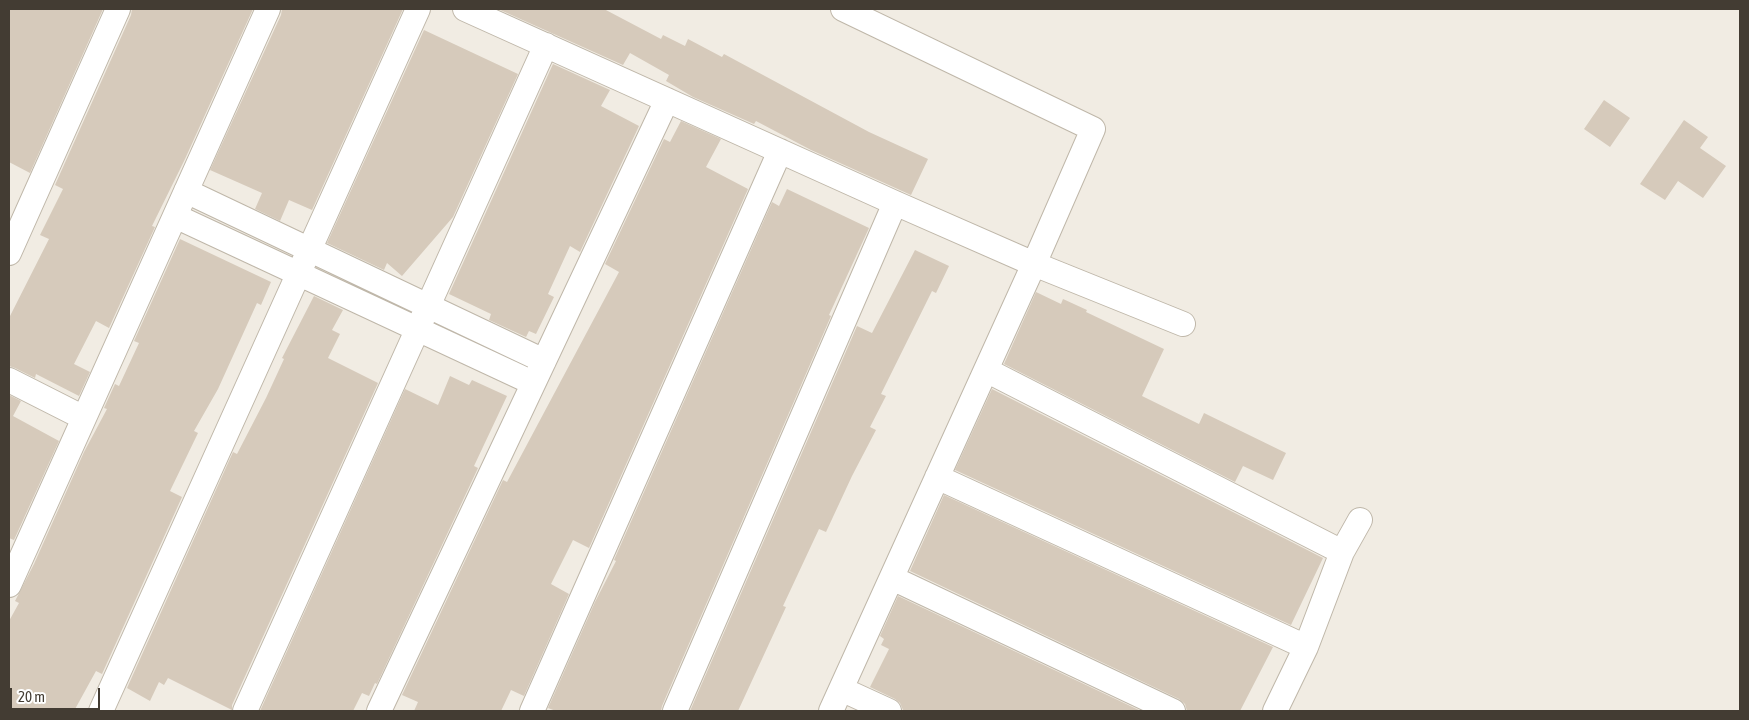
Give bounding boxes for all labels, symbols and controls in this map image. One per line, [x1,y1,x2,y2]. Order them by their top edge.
scale bar [12,678,102,710]
text: 20 m [18,688,45,705]

